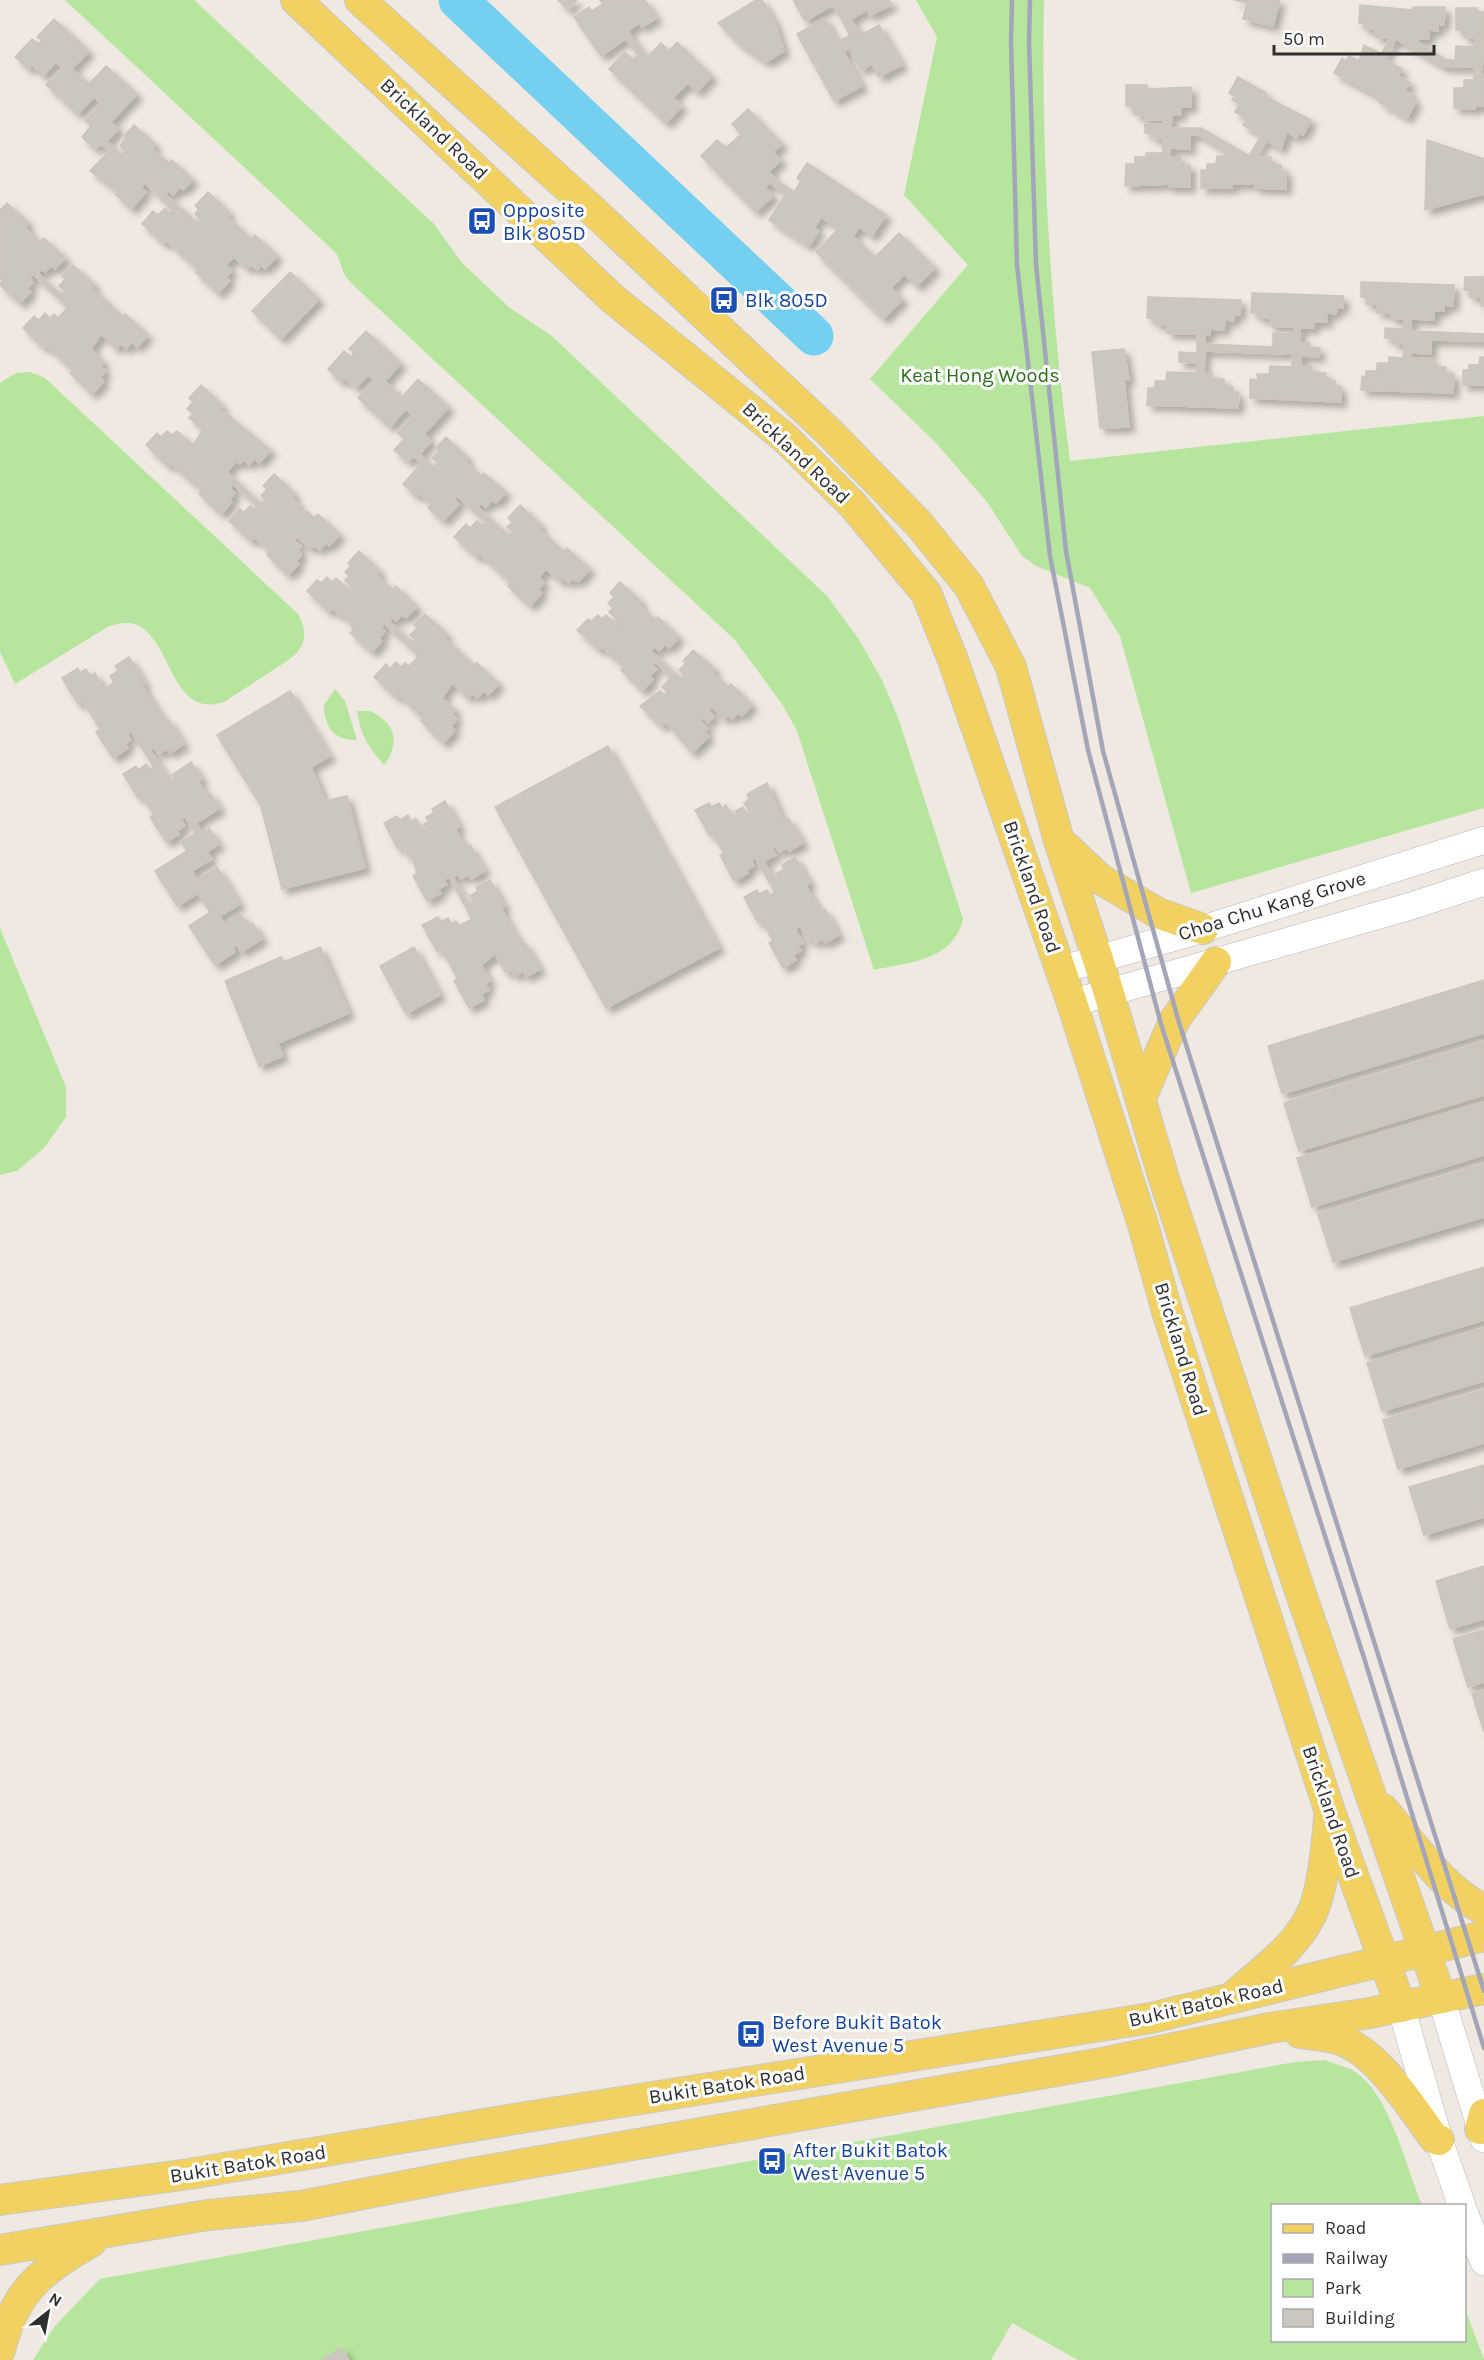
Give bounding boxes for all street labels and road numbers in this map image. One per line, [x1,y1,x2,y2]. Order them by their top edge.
street label: Brickland Road [375,73,493,185]
street label: Brickland Road [737,397,855,509]
street label: Brickland Road [999,818,1065,956]
street label: Choa Chu Kang Grove [1175,867,1369,945]
street label: Brickland Road [1150,1279,1212,1419]
street label: Brickland Road [1298,1743,1364,1881]
street label: Bukit Batok Road [1126,1974,1286,2032]
street label: Bukit Batok Road [647,2061,807,2109]
street label: Bukit Batok Road [168,2140,328,2188]

